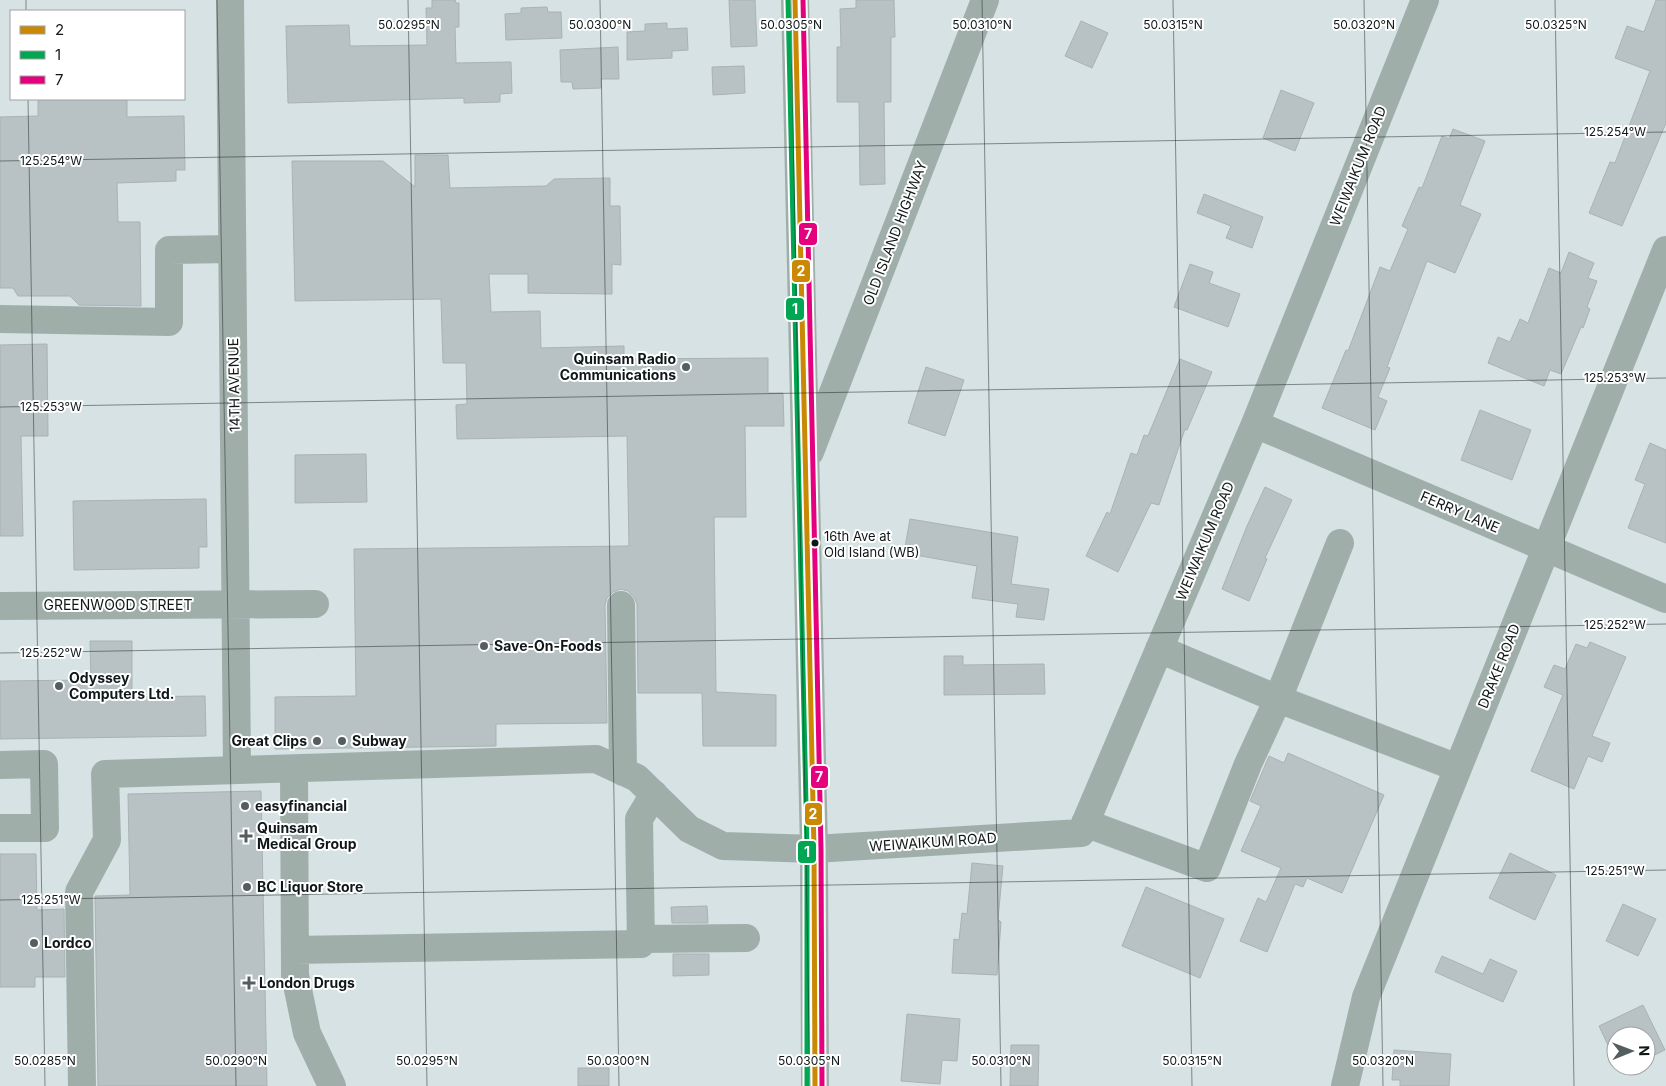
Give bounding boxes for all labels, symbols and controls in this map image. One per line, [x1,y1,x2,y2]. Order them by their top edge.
legend [10,10,185,100]
text: 50.0295°N [378,17,440,32]
text: 50.0300°N [569,17,631,32]
text: 50.0305°N [760,17,822,32]
text: 50.0310°N [952,17,1012,32]
text: 50.0315°N [1143,17,1203,32]
text: 50.0320°N [1333,17,1395,32]
text: 50.0325°N [1525,17,1587,32]
text: 2 [55,20,64,39]
text: 1 [55,45,61,64]
text: 7 [55,70,64,89]
street label: WEIWAIKUM ROAD [1326,103,1389,228]
text: 125.254°W [1584,124,1646,139]
text: 125.254°W [20,153,82,168]
street label: OLD ISLAND HIGHWAY [859,158,930,308]
line badge: 7 [798,222,818,246]
text: 7 [804,225,812,242]
line badge: 2 [791,259,811,283]
text: 2 [797,262,806,279]
line badge: 1 [785,297,805,321]
text: 1 [792,300,798,317]
street label: 14TH AVENUE [224,338,243,432]
place label: Quinsam Radio Communications [560,350,676,383]
marker: Quinsam Radio Communications [680,361,692,373]
text: 125.253°W [1584,370,1646,385]
text: 125.253°W [20,399,82,414]
street label: WEIWAIKUM ROAD [1172,479,1237,603]
street label: FERRY LANE [1418,487,1502,536]
place label: 16th Ave at Old Island (WB) [824,528,920,560]
marker: 16th Ave at Old Island (WB) [810,538,820,548]
street label: GREENWOOD STREET [44,596,192,613]
text: 125.252°W [1584,617,1646,632]
street label: DRAKE ROAD [1474,621,1523,711]
place label: Save-On-Foods [494,637,602,654]
marker: Save-On-Foods [478,640,490,652]
text: 125.252°W [20,645,82,660]
place label: Odyssey Computers Ltd. [69,669,175,702]
marker: Odyssey Computers Ltd. [53,680,65,692]
place label: Great Clips [231,732,307,749]
place label: Subway [352,732,407,749]
marker: Great Clips [311,735,323,747]
marker: Subway [336,735,348,747]
line badge: 7 [810,765,829,789]
text: 7 [815,768,823,785]
place label: easyfinancial [255,797,347,814]
marker: easyfinancial [239,800,251,812]
line badge: 2 [804,802,823,826]
text: 2 [809,805,818,822]
place label: Quinsam Medical Group [257,819,357,852]
marker: Quinsam Medical Group [239,829,253,843]
street label: WEIWAIKUM ROAD [869,829,997,854]
line badge: 1 [797,840,817,864]
text: 1 [804,843,810,860]
text: 125.251°W [1585,863,1645,878]
place label: BC Liquor Store [257,878,363,895]
marker: BC Liquor Store [241,881,253,893]
text: 125.251°W [21,892,81,907]
place label: Lordco [44,934,92,951]
marker: Lordco [28,937,40,949]
place label: London Drugs [259,974,355,991]
marker: London Drugs [243,977,255,989]
north arrow [1606,1026,1656,1076]
text: N [1636,1045,1653,1056]
text: 50.0285°N [14,1053,76,1068]
text: 50.0290°N [205,1053,267,1068]
text: 50.0295°N [396,1053,458,1068]
text: 50.0300°N [587,1053,649,1068]
text: 50.0305°N [778,1053,840,1068]
text: 50.0310°N [971,1053,1031,1068]
text: 50.0315°N [1162,1053,1222,1068]
text: 50.0320°N [1352,1053,1414,1068]

